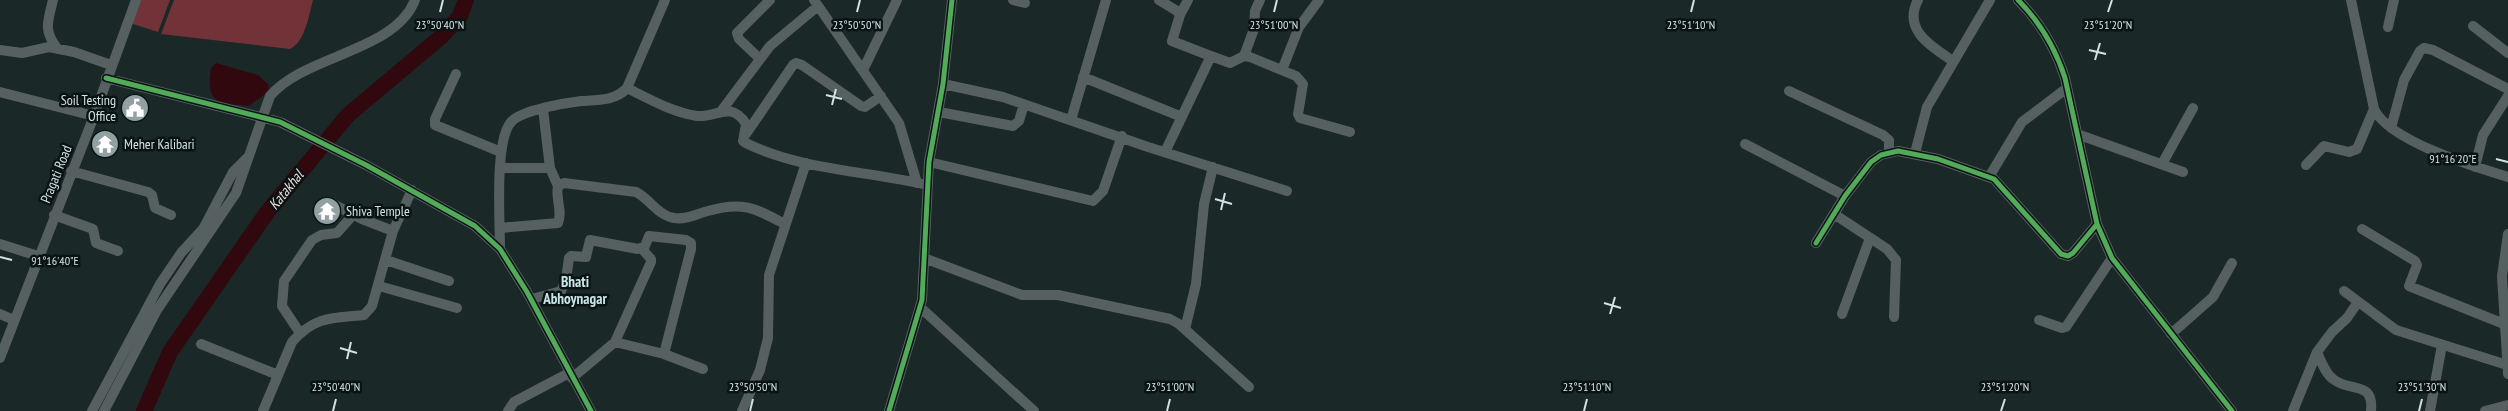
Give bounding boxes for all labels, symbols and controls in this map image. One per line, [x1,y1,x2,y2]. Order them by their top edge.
text: 23°50'40"N [416,17,464,32]
text: 23°50'50"N [833,17,881,32]
text: 23°51'00"N [1250,17,1298,32]
text: 23°51'10"N [1667,17,1715,32]
text: 23°51'20"N [2084,17,2132,32]
place label: Soil Testing Office [61,91,116,125]
public building icon: Soil Testing Office [120,93,150,123]
temple icon: Meher Kalibari [90,129,120,159]
place label: Meher Kalibari [124,135,195,153]
street label: Pragati Road [36,142,76,206]
text: 91°16'20"E [2429,151,2477,166]
water label: Katakhal [264,165,308,213]
temple icon: Shiva Temple [312,196,342,226]
place label: Shiva Temple [346,202,410,220]
text: 91°16'40"E [31,253,79,268]
district label: Bhati Abhoynagar [542,272,607,308]
text: 23°50'40"N [312,379,360,394]
text: 23°50'50"N [729,379,777,394]
text: 23°51'00"N [1146,379,1194,394]
text: 23°51'10"N [1563,379,1611,394]
text: 23°51'20"N [1981,379,2029,394]
text: 23°51'30"N [2398,379,2446,394]

